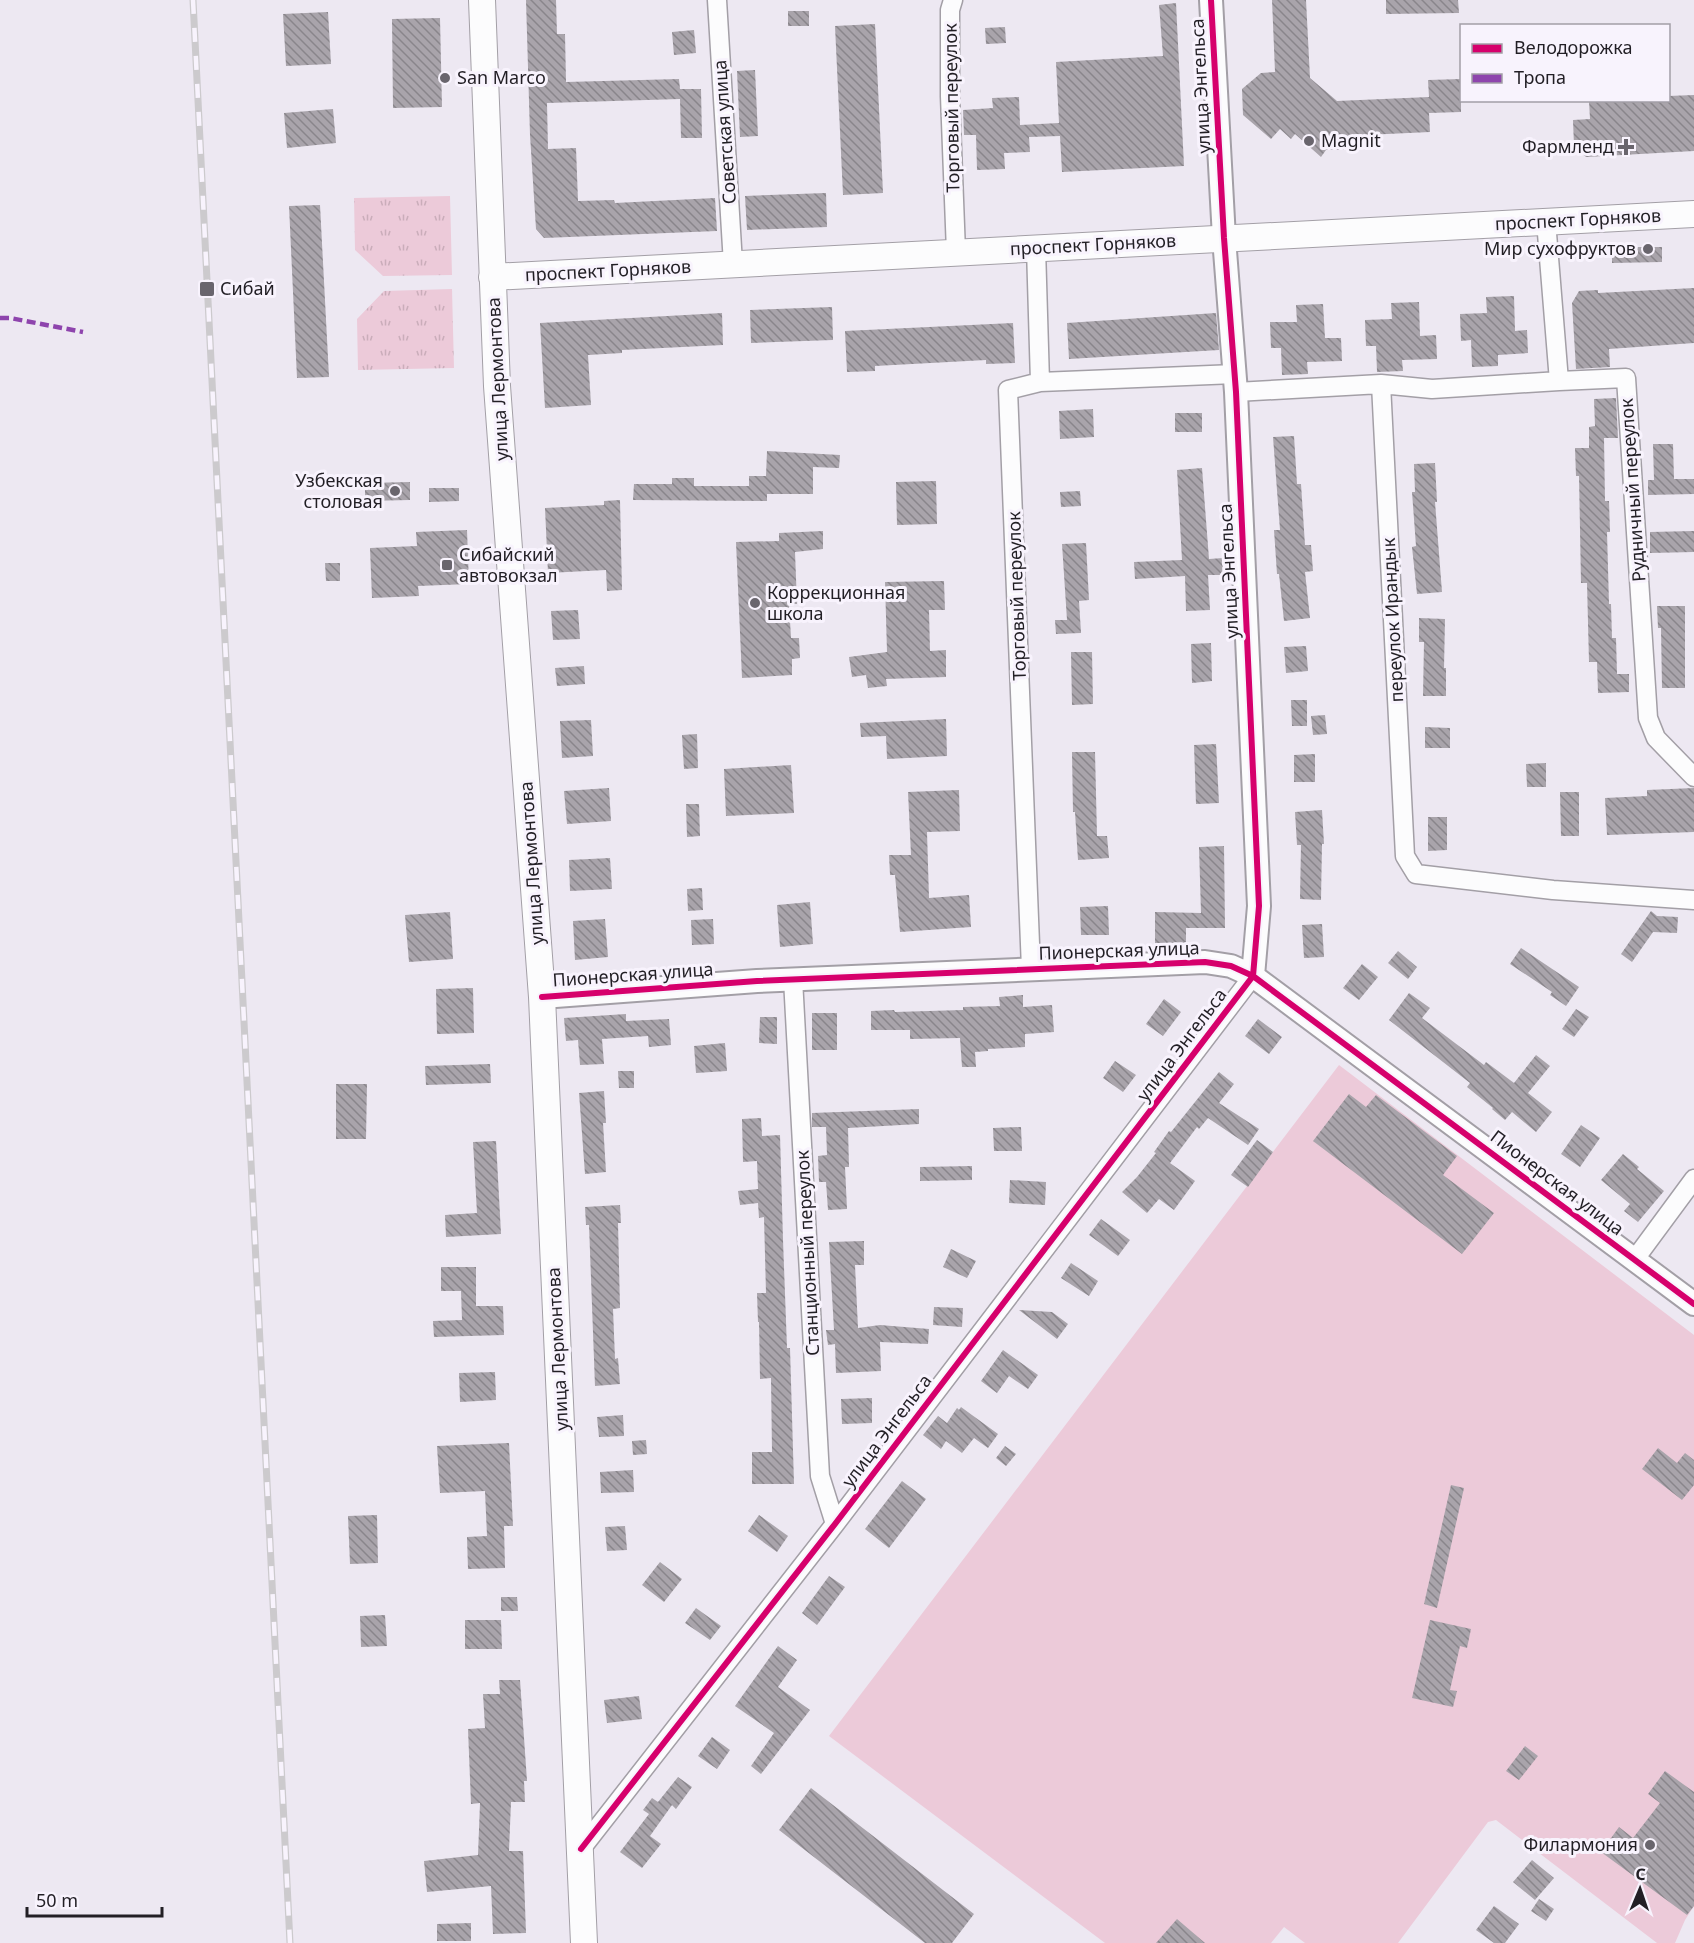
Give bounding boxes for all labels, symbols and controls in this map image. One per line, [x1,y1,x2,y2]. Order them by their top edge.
street label: улица Энгельса [1184,18,1216,154]
street label: Торговый переулок [938,23,964,193]
legend [1460,24,1670,102]
text: Велодорожка [1514,35,1632,59]
street label: Советская улица [707,59,741,205]
place label: San Marco [457,65,546,89]
text: Тропа [1514,65,1566,89]
marker: San Marco [438,71,452,85]
place label: Magnit [1321,128,1381,152]
marker: Magnit [1302,134,1316,148]
place label: Фармленд [1522,134,1614,158]
marker: Фармленд [1619,140,1633,154]
street label: проспект Горняков [1494,203,1662,235]
street label: проспект Горняков [1009,228,1177,260]
place label: Мир сухофруктов [1484,236,1636,260]
marker: Мир сухофруктов [1641,242,1655,256]
street label: проспект Горняков [524,254,692,286]
place label: Сибай [220,276,275,300]
marker: Сибай [198,280,216,298]
street label: улица Лермонтова [481,297,513,461]
street label: Рудничный переулок [1614,397,1650,583]
place label: Узбекская столовая [295,468,383,513]
marker: Узбекская столовая [388,484,402,498]
street label: улица Энгельса [1212,503,1244,639]
street label: Торговый переулок [1001,511,1031,681]
street label: переулок Ирандык [1376,537,1408,703]
place label: Сибайский автовокзал [459,542,558,587]
marker: Сибайский автовокзал [440,558,454,572]
place label: Коррекционная школа [767,580,905,625]
marker: Коррекционная школа [748,596,762,610]
street label: улица Лермонтова [513,781,549,946]
street label: Пионерская улица [1038,935,1200,965]
street label: Пионерская улица [552,956,714,992]
street label: улица Энгельса [1131,983,1231,1106]
street label: Пионерская улица [1486,1124,1629,1240]
street label: Станционный переулок [790,1149,824,1356]
street label: улица Лермонтова [541,1267,573,1431]
street label: улица Энгельса [836,1369,936,1492]
place label: Филармония [1523,1832,1638,1856]
marker: Филармония [1643,1838,1657,1852]
north arrow [1610,1859,1670,1919]
text: С [1635,1863,1646,1885]
scale bar [27,1880,162,1918]
text: 50 m [36,1888,78,1912]

